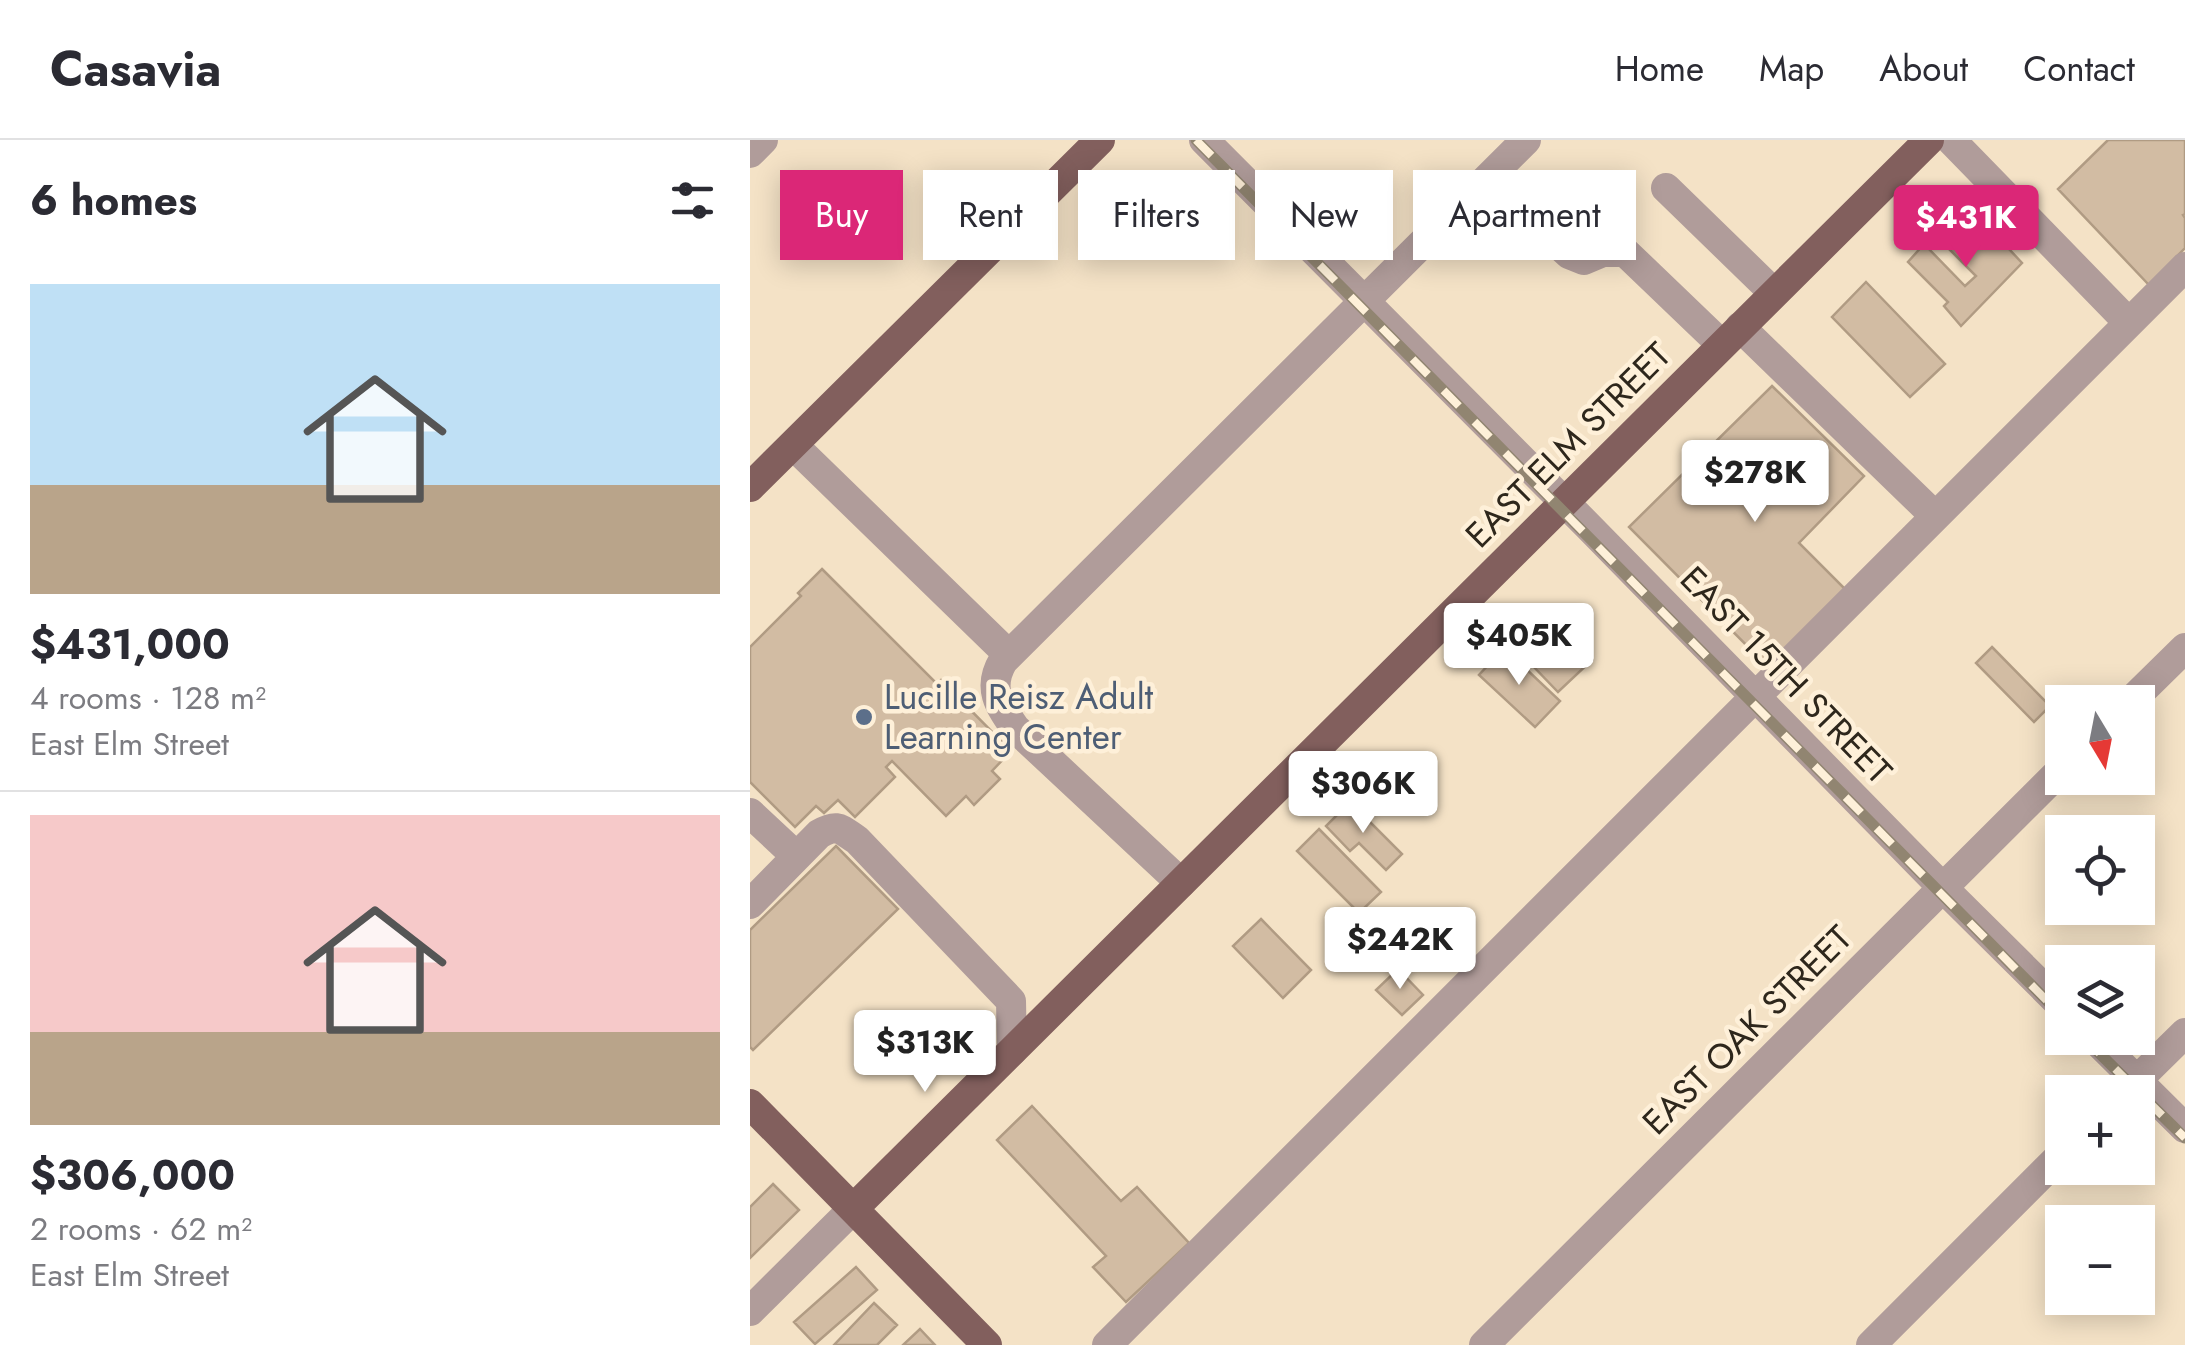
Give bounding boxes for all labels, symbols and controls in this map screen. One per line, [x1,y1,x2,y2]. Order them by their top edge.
text: Casavia [50,35,221,104]
text: Home [1615,44,1704,94]
text: Map [1759,44,1824,94]
text: About [1879,44,1968,94]
text: Contact [2023,44,2135,94]
text: 6 homes [30,170,197,231]
chip: Buy [780,170,903,260]
chip: Rent [923,170,1058,260]
chip: Filters [1078,170,1235,260]
chip: New [1255,170,1393,260]
chip: Apartment [1413,170,1636,260]
icon: filters [665,173,720,228]
pin: $431K [1896,185,2036,270]
text: $431K [1916,194,2016,240]
street label: EAST ELM STREET [1454,331,1682,559]
icon: home [285,349,465,529]
pin: $278K [1685,440,1825,525]
text: $278K [1704,449,1806,495]
street label: EAST 15TH STREET [1669,555,1903,795]
pin: $405K [1449,603,1589,688]
text: $405K [1466,612,1572,658]
text: $431,000 [30,614,230,675]
place label: Lucille Reisz Adult Learning Center [884,672,1154,762]
text: 4 rooms · 128 m² [30,675,266,721]
north arrow [2045,685,2155,795]
map controls [2045,685,2155,1315]
marker: Lucille Reisz Adult Learning Center [853,706,875,728]
text: East Elm Street [30,721,229,767]
pin: $306K [1293,751,1433,836]
text: $306K [1311,760,1415,806]
button: locate [2045,815,2155,925]
icon: home [285,880,465,1060]
pin: $242K [1330,907,1470,992]
street label: EAST OAK STREET [1631,914,1863,1146]
text: $242K [1347,916,1453,962]
button: layers [2045,945,2155,1055]
pin: $313K [855,1010,995,1095]
text: $313K [876,1019,974,1065]
button: + [2045,1075,2155,1185]
text: $306,000 [30,1145,235,1206]
button: − [2045,1205,2155,1315]
text: 2 rooms · 62 m² [30,1206,252,1252]
text: East Elm Street [30,1252,229,1298]

